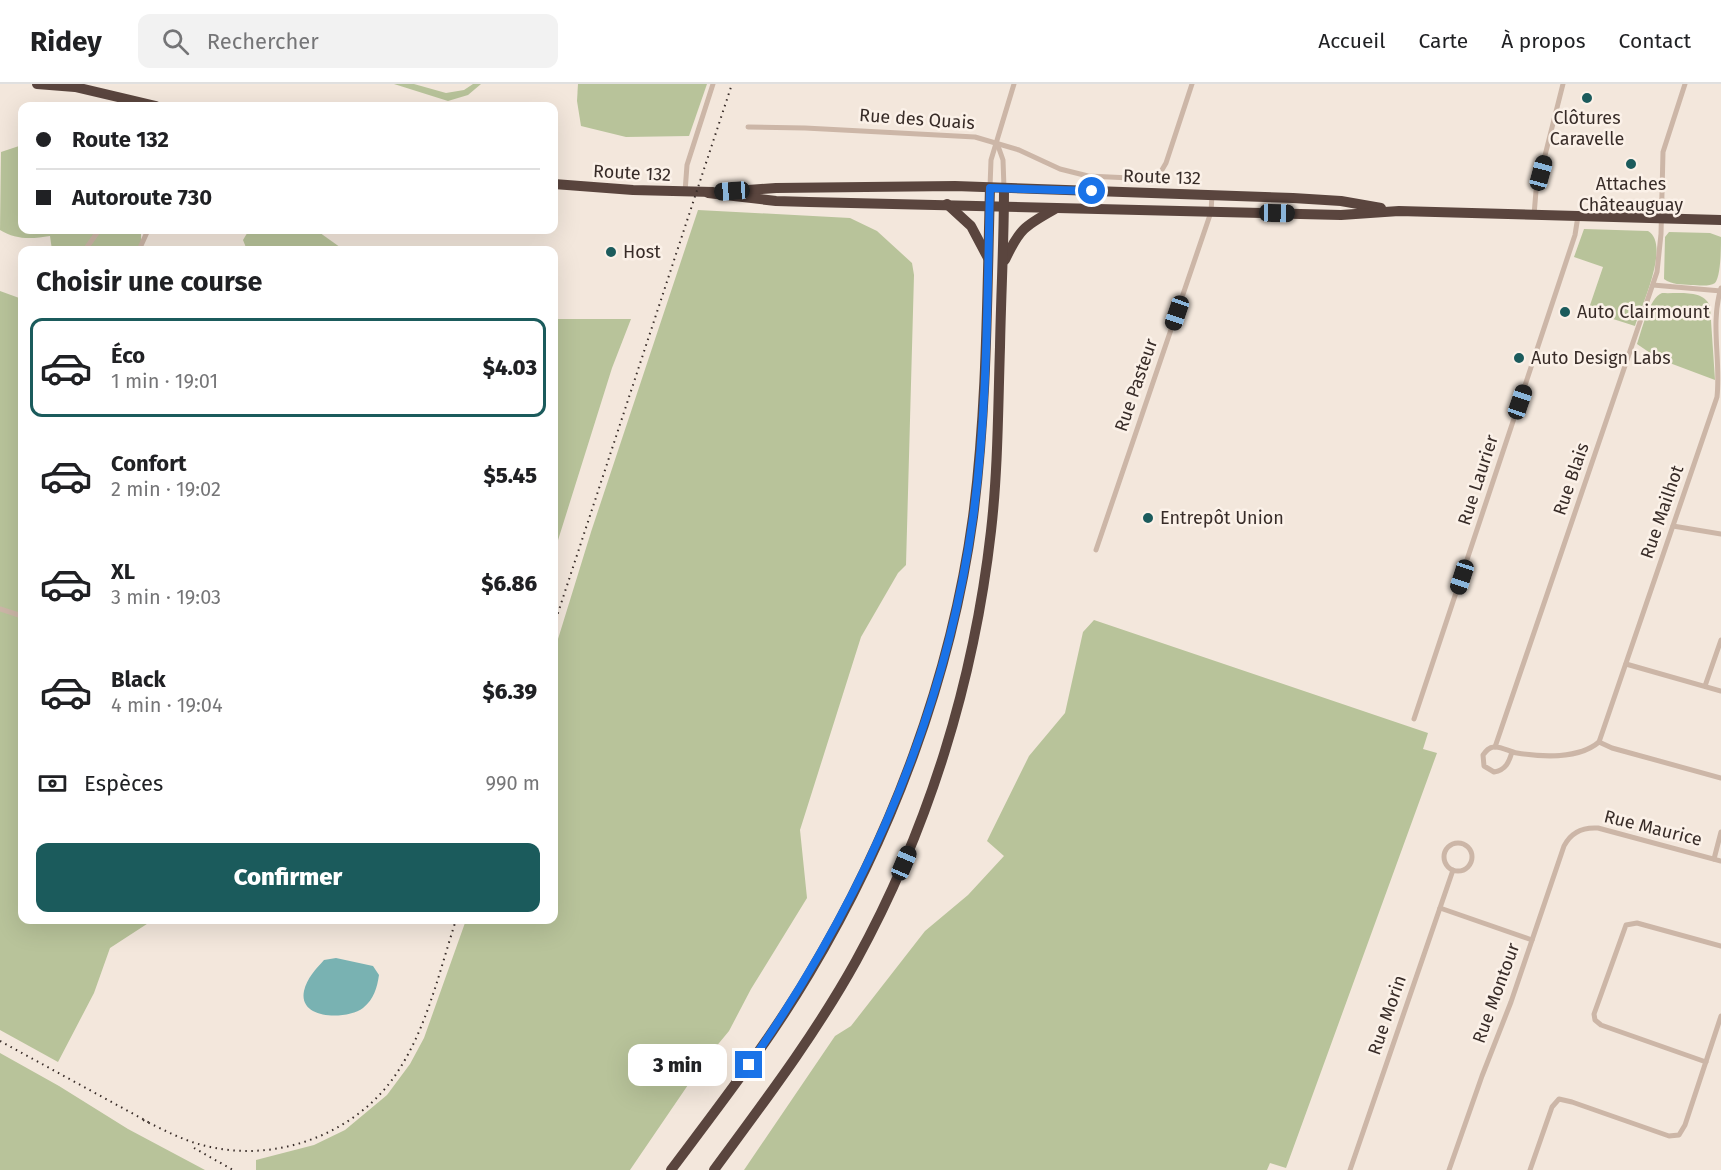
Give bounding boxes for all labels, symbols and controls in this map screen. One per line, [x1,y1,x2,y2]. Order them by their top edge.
search box [138,14,558,68]
text: Ridey [30,25,102,58]
icon: search [159,25,192,58]
text: Rechercher [207,28,319,55]
text: Accueil [1318,28,1385,54]
text: Carte [1418,28,1468,54]
text: À propos [1501,28,1586,54]
text: Contact [1619,28,1691,54]
marker: Clôtures Caravelle [1580,91,1594,105]
street label: Rue des Quais [858,104,976,134]
place label: Clôtures Caravelle [1550,107,1624,150]
text: Route 132 [72,126,169,153]
car [1528,153,1554,193]
marker: Attaches Châteauguay [1624,157,1638,171]
street label: Route 132 [593,160,672,186]
street label: Route 132 [1123,165,1201,189]
place label: Attaches Châteauguay [1579,173,1683,216]
route start [1078,177,1105,204]
car [713,181,751,201]
text: Autoroute 730 [72,184,212,211]
car [1259,204,1295,222]
place label: Host [623,241,661,263]
marker: Host [604,245,618,259]
text: Choisir une course [36,266,262,298]
car [1163,293,1191,333]
place label: Auto Clairmount [1577,301,1710,323]
marker: Auto Clairmount [1558,305,1572,319]
street label: Rue Pasteur [1110,336,1162,434]
icon: car [39,341,93,395]
text: Éco [111,342,145,369]
place label: Auto Design Labs [1531,347,1671,369]
marker: Auto Design Labs [1512,351,1526,365]
text: $4.03 [483,354,537,381]
text: 1 min · 19:01 [111,369,218,393]
car [1506,382,1534,422]
street label: Rue Laurier [1453,432,1503,528]
street label: Rue Blais [1548,440,1594,518]
icon: car [39,449,93,503]
text: Confort [111,450,187,477]
text: $5.45 [483,462,537,489]
street label: Rue Mailhot [1636,462,1688,562]
text: 2 min · 19:02 [111,477,221,501]
place label: Entrepôt Union [1160,507,1284,529]
marker: Entrepôt Union [1141,511,1155,525]
icon: car [39,557,93,611]
car [1448,557,1476,597]
text: XL [111,558,135,585]
text: $6.86 [481,570,537,597]
text: 3 min · 19:03 [111,585,221,609]
icon: car [39,665,93,719]
text: Black [111,666,166,693]
text: $6.39 [483,678,537,705]
text: 4 min · 19:04 [111,693,223,717]
icon: cash [36,767,69,800]
text: Espèces [84,770,163,797]
text: 990 m [485,771,540,795]
street label: Rue Maurice [1602,805,1704,851]
button: Confirmer [36,843,540,912]
car [889,843,919,883]
street label: Rue Montour [1468,940,1524,1046]
street label: Rue Morin [1363,972,1411,1058]
callout: 3 min [629,1044,728,1086]
route end [735,1051,762,1078]
text: 3 min [653,1053,702,1077]

